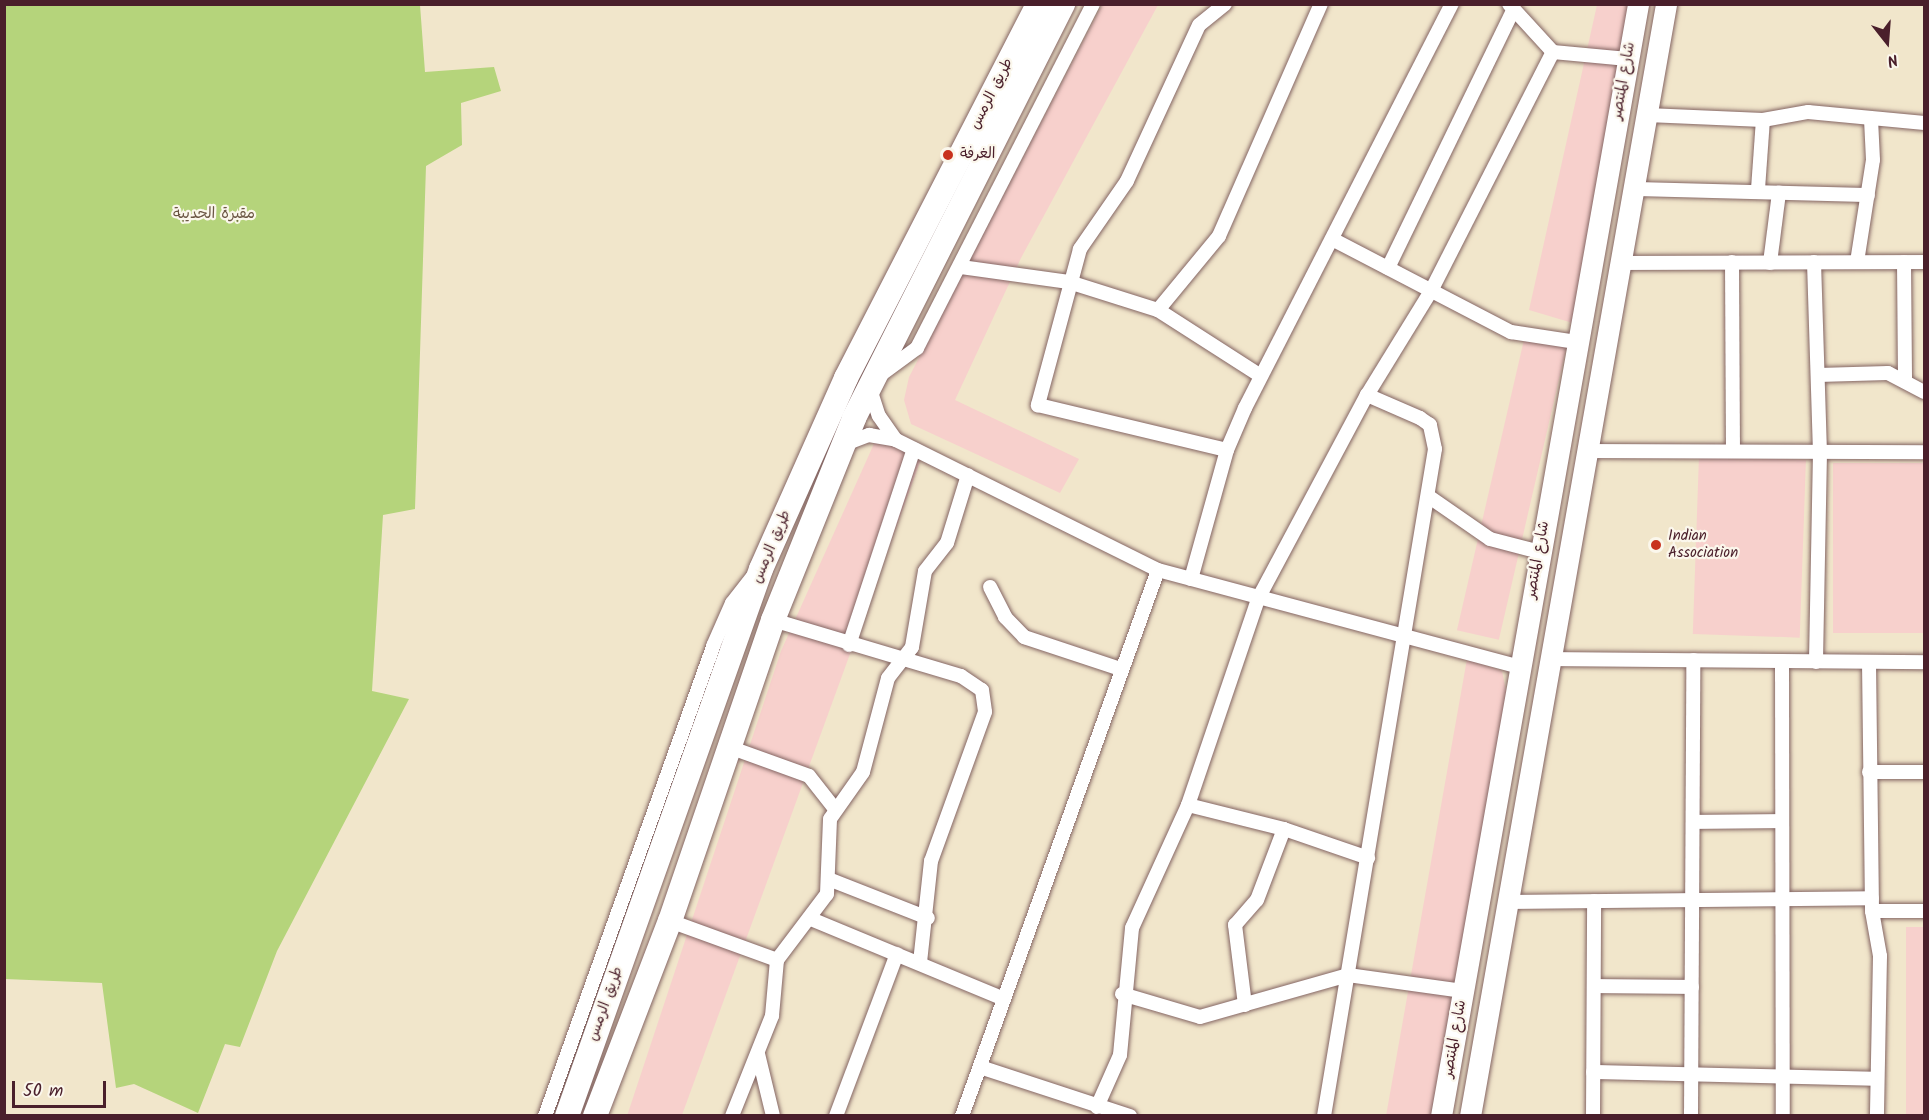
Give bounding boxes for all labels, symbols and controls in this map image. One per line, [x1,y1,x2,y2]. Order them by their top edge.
north arrow [1857,12,1917,72]
street label: شارع المنتصر [1608,41,1640,121]
text: N [1884,46,1901,73]
street label: طريق الرمس [966,55,1018,133]
place label: الغرفة [960,146,996,164]
marker: الغرفة [941,148,955,162]
park label: مقبرة الحديبة [173,206,255,224]
street label: طريق الرمس [749,508,795,586]
street label: شارع المنتصر [1522,520,1554,600]
place label: Indian Association [1668,527,1738,562]
marker: Indian Association [1649,538,1663,552]
street label: طريق الرمس [584,964,628,1044]
street label: شارع المنتصر [1439,999,1471,1079]
scale bar [15,1069,110,1107]
text: 50 m [23,1077,63,1106]

